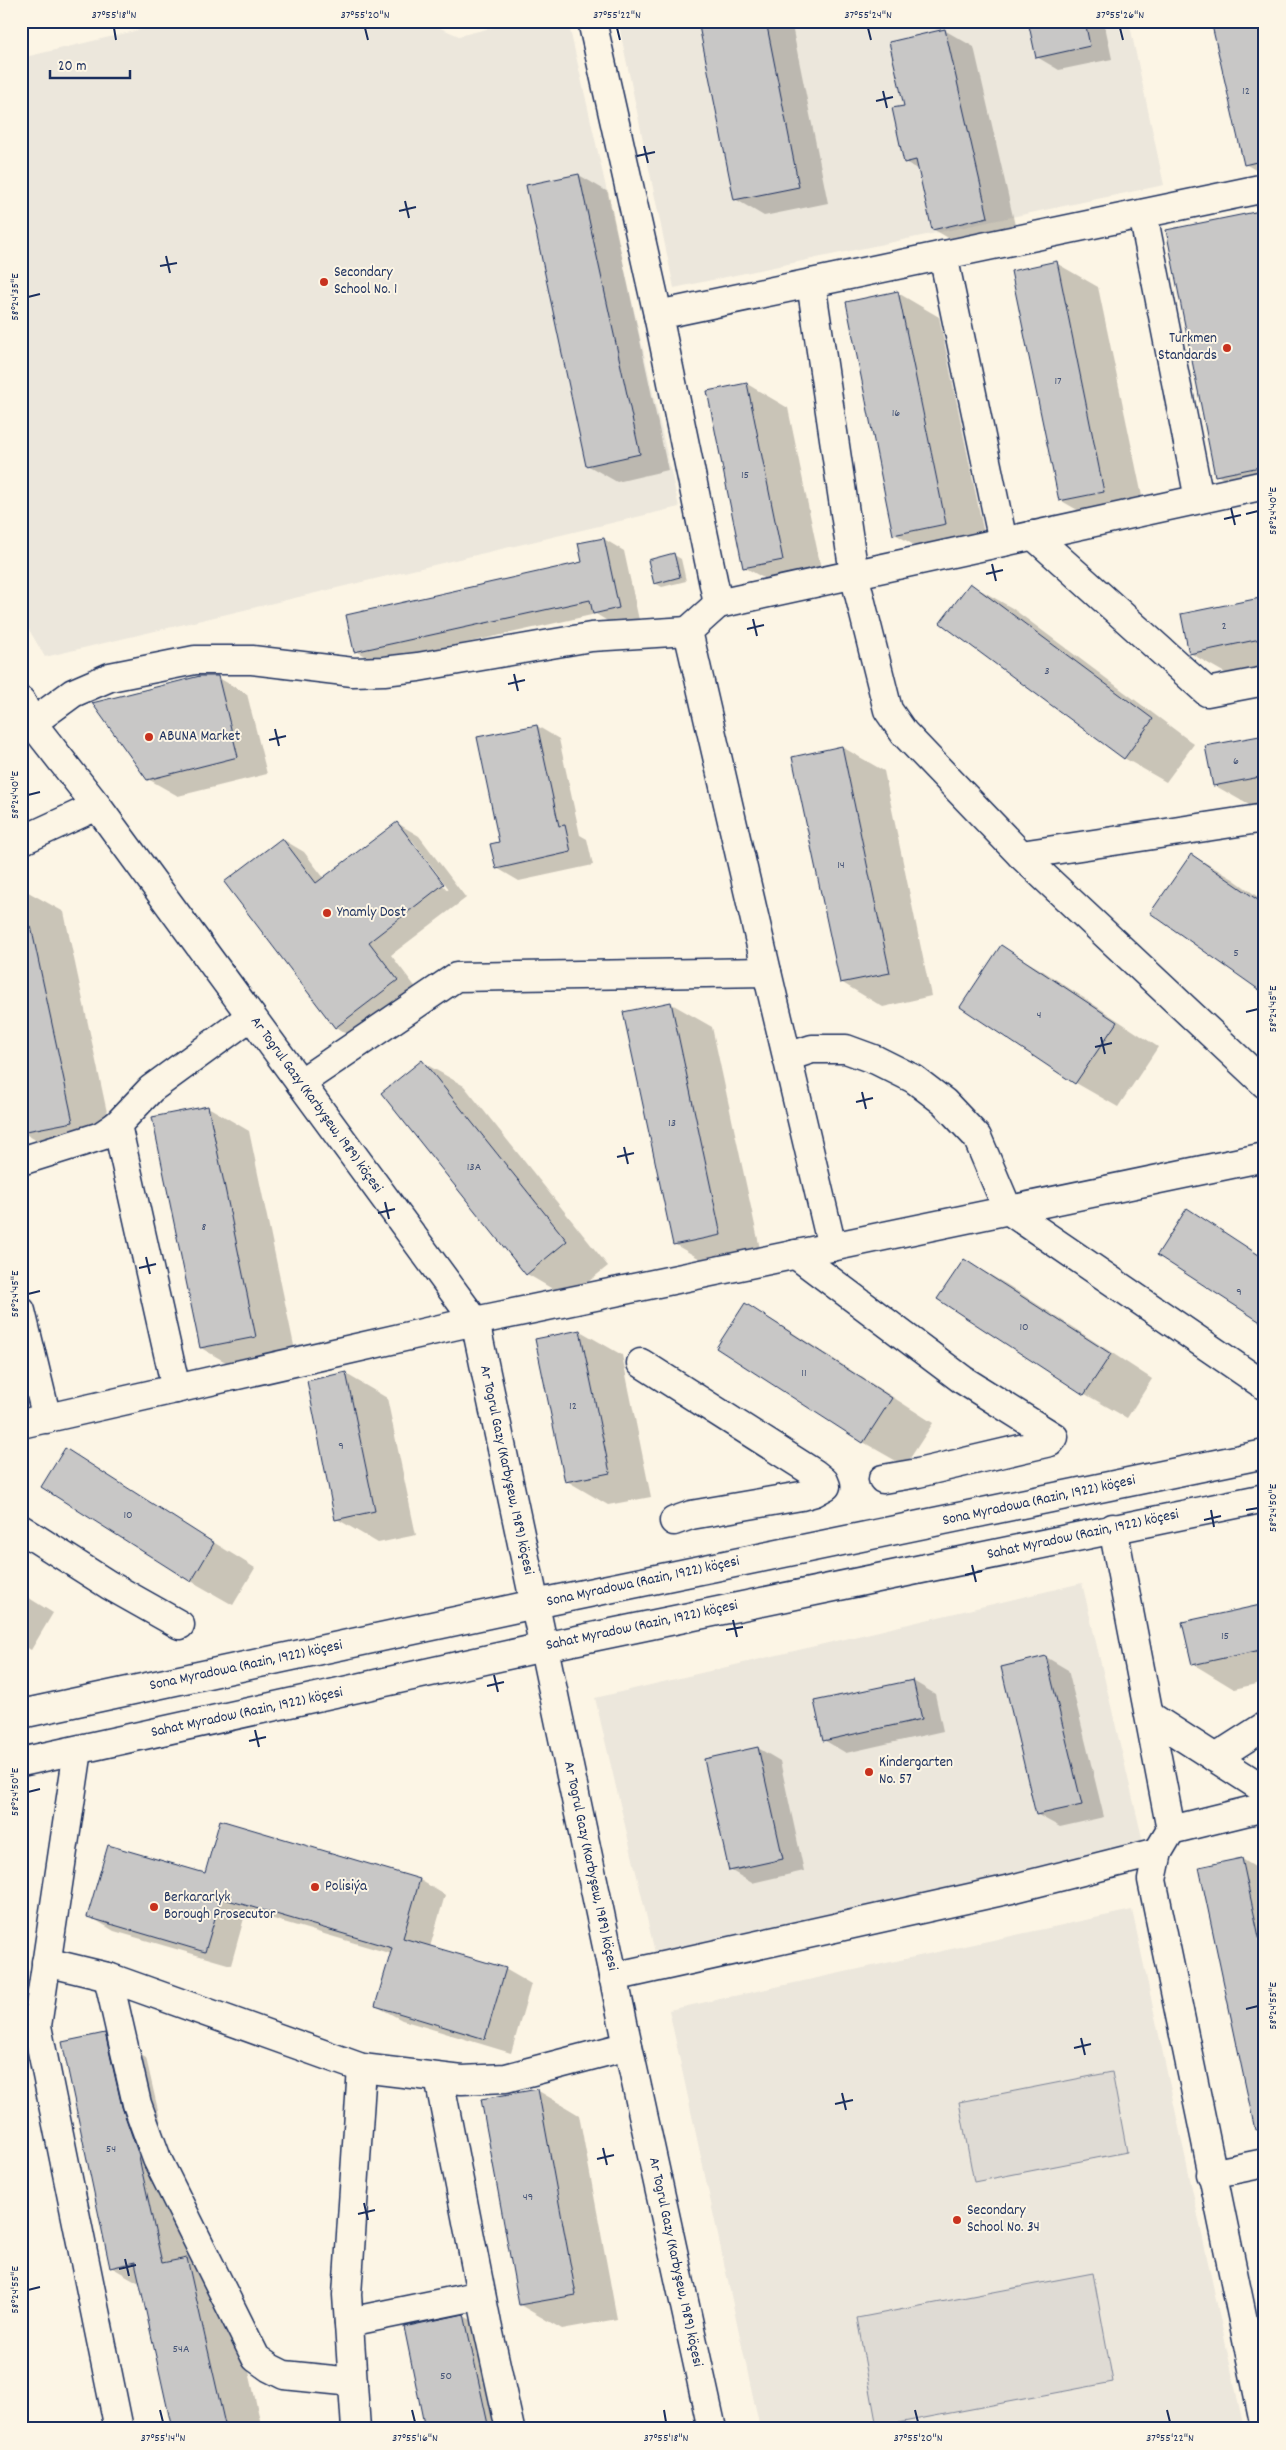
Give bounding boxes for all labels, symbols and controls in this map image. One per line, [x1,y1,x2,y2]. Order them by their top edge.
text: 37°55'18"N [92,7,137,24]
text: 37°55'20"N [340,7,390,24]
text: 37°55'22"N [593,7,641,24]
text: 37°55'24"N [844,7,892,24]
text: 37°55'26"N [1096,7,1144,24]
scale bar [50,48,130,80]
text: 20 m [58,56,86,78]
house number: 12 [1242,83,1250,100]
place label: Secondary School No. 1 [334,262,397,301]
text: 58°24'35"E [7,273,24,321]
marker: Secondary School No. 1 [318,276,330,288]
place label: Turkmen Standards [1158,328,1217,367]
marker: Turkmen Standards [1221,342,1233,354]
house number: 17 [1054,373,1062,390]
house number: 16 [892,405,900,422]
house number: 15 [741,467,749,484]
text: 58°24'40"E [1265,486,1282,535]
house number: 2 [1221,618,1227,635]
house number: 3 [1044,663,1050,680]
place label: ABUNA Market [159,726,241,748]
marker: ABUNA Market [143,731,155,743]
house number: 6 [1233,753,1239,770]
text: 58°24'40"E [7,770,24,819]
house number: 14 [837,857,845,874]
place label: Ynamly Dost [337,902,407,924]
marker: Ynamly Dost [321,907,333,919]
house number: 5 [1233,945,1239,962]
text: 58°24'45"E [1265,985,1282,1033]
house number: 4 [1037,1007,1042,1024]
street label: Ar Togrul Gazy (Karbyşew, 1989) köçesi [244,1012,388,1198]
house number: 13 [668,1115,676,1132]
house number: 13A [467,1159,482,1176]
house number: 8 [202,1219,207,1236]
text: 58°24'45"E [7,1270,24,1318]
house number: 9 [1236,1284,1242,1301]
house number: 10 [1019,1319,1029,1336]
street label: Ar Togrul Gazy (Karbyşew, 1989) köçesi [473,1363,539,1577]
house number: 11 [801,1365,807,1382]
house number: 12 [569,1398,577,1415]
house number: 9 [338,1438,344,1455]
street label: Sona Myradowa (Razin, 1922) köçesi [941,1470,1138,1532]
text: 58°24'50"E [1265,1483,1282,1532]
street label: Sahat Myradow (Razin, 1922) köçesi [985,1504,1181,1566]
house number: 10 [123,1507,133,1524]
street label: Sona Myradowa (Razin, 1922) köçesi [545,1551,742,1613]
street label: Sahat Myradow (Razin, 1922) köçesi [544,1595,740,1657]
house number: 15 [1221,1628,1229,1645]
street label: Sona Myradowa (Razin, 1922) köçesi [148,1635,345,1697]
street label: Sahat Myradow (Razin, 1922) köçesi [149,1682,345,1744]
place label: Kindergarten No. 57 [879,1752,953,1791]
street label: Ar Togrul Gazy (Karbyşew, 1989) köçesi [557,1759,623,1973]
marker: Kindergarten No. 57 [863,1766,875,1778]
text: 58°24'50"E [7,1767,24,1816]
place label: Polisiýa [325,1876,368,1898]
marker: Polisiýa [309,1881,321,1893]
place label: Berkararlyk Borough Prosecutor [164,1887,276,1926]
marker: Berkararlyk Borough Prosecutor [148,1901,160,1913]
text: 58°24'55"E [1265,1982,1282,2030]
house number: 54 [106,2141,116,2158]
street label: Ar Togrul Gazy (Karbyşew, 1989) köçesi [642,2155,708,2369]
house number: 49 [523,2189,533,2206]
place label: Secondary School No. 34 [967,2200,1040,2239]
marker: Secondary School No. 34 [951,2214,963,2226]
text: 58°24'55"E [7,2266,24,2314]
house number: 54A [172,2341,190,2358]
house number: 50 [440,2368,452,2385]
text: 37°55'14"N [140,2430,186,2447]
text: 37°55'16"N [392,2430,438,2447]
text: 37°55'18"N [644,2430,689,2447]
text: 37°55'20"N [893,2430,943,2447]
text: 37°55'22"N [1146,2430,1194,2447]

